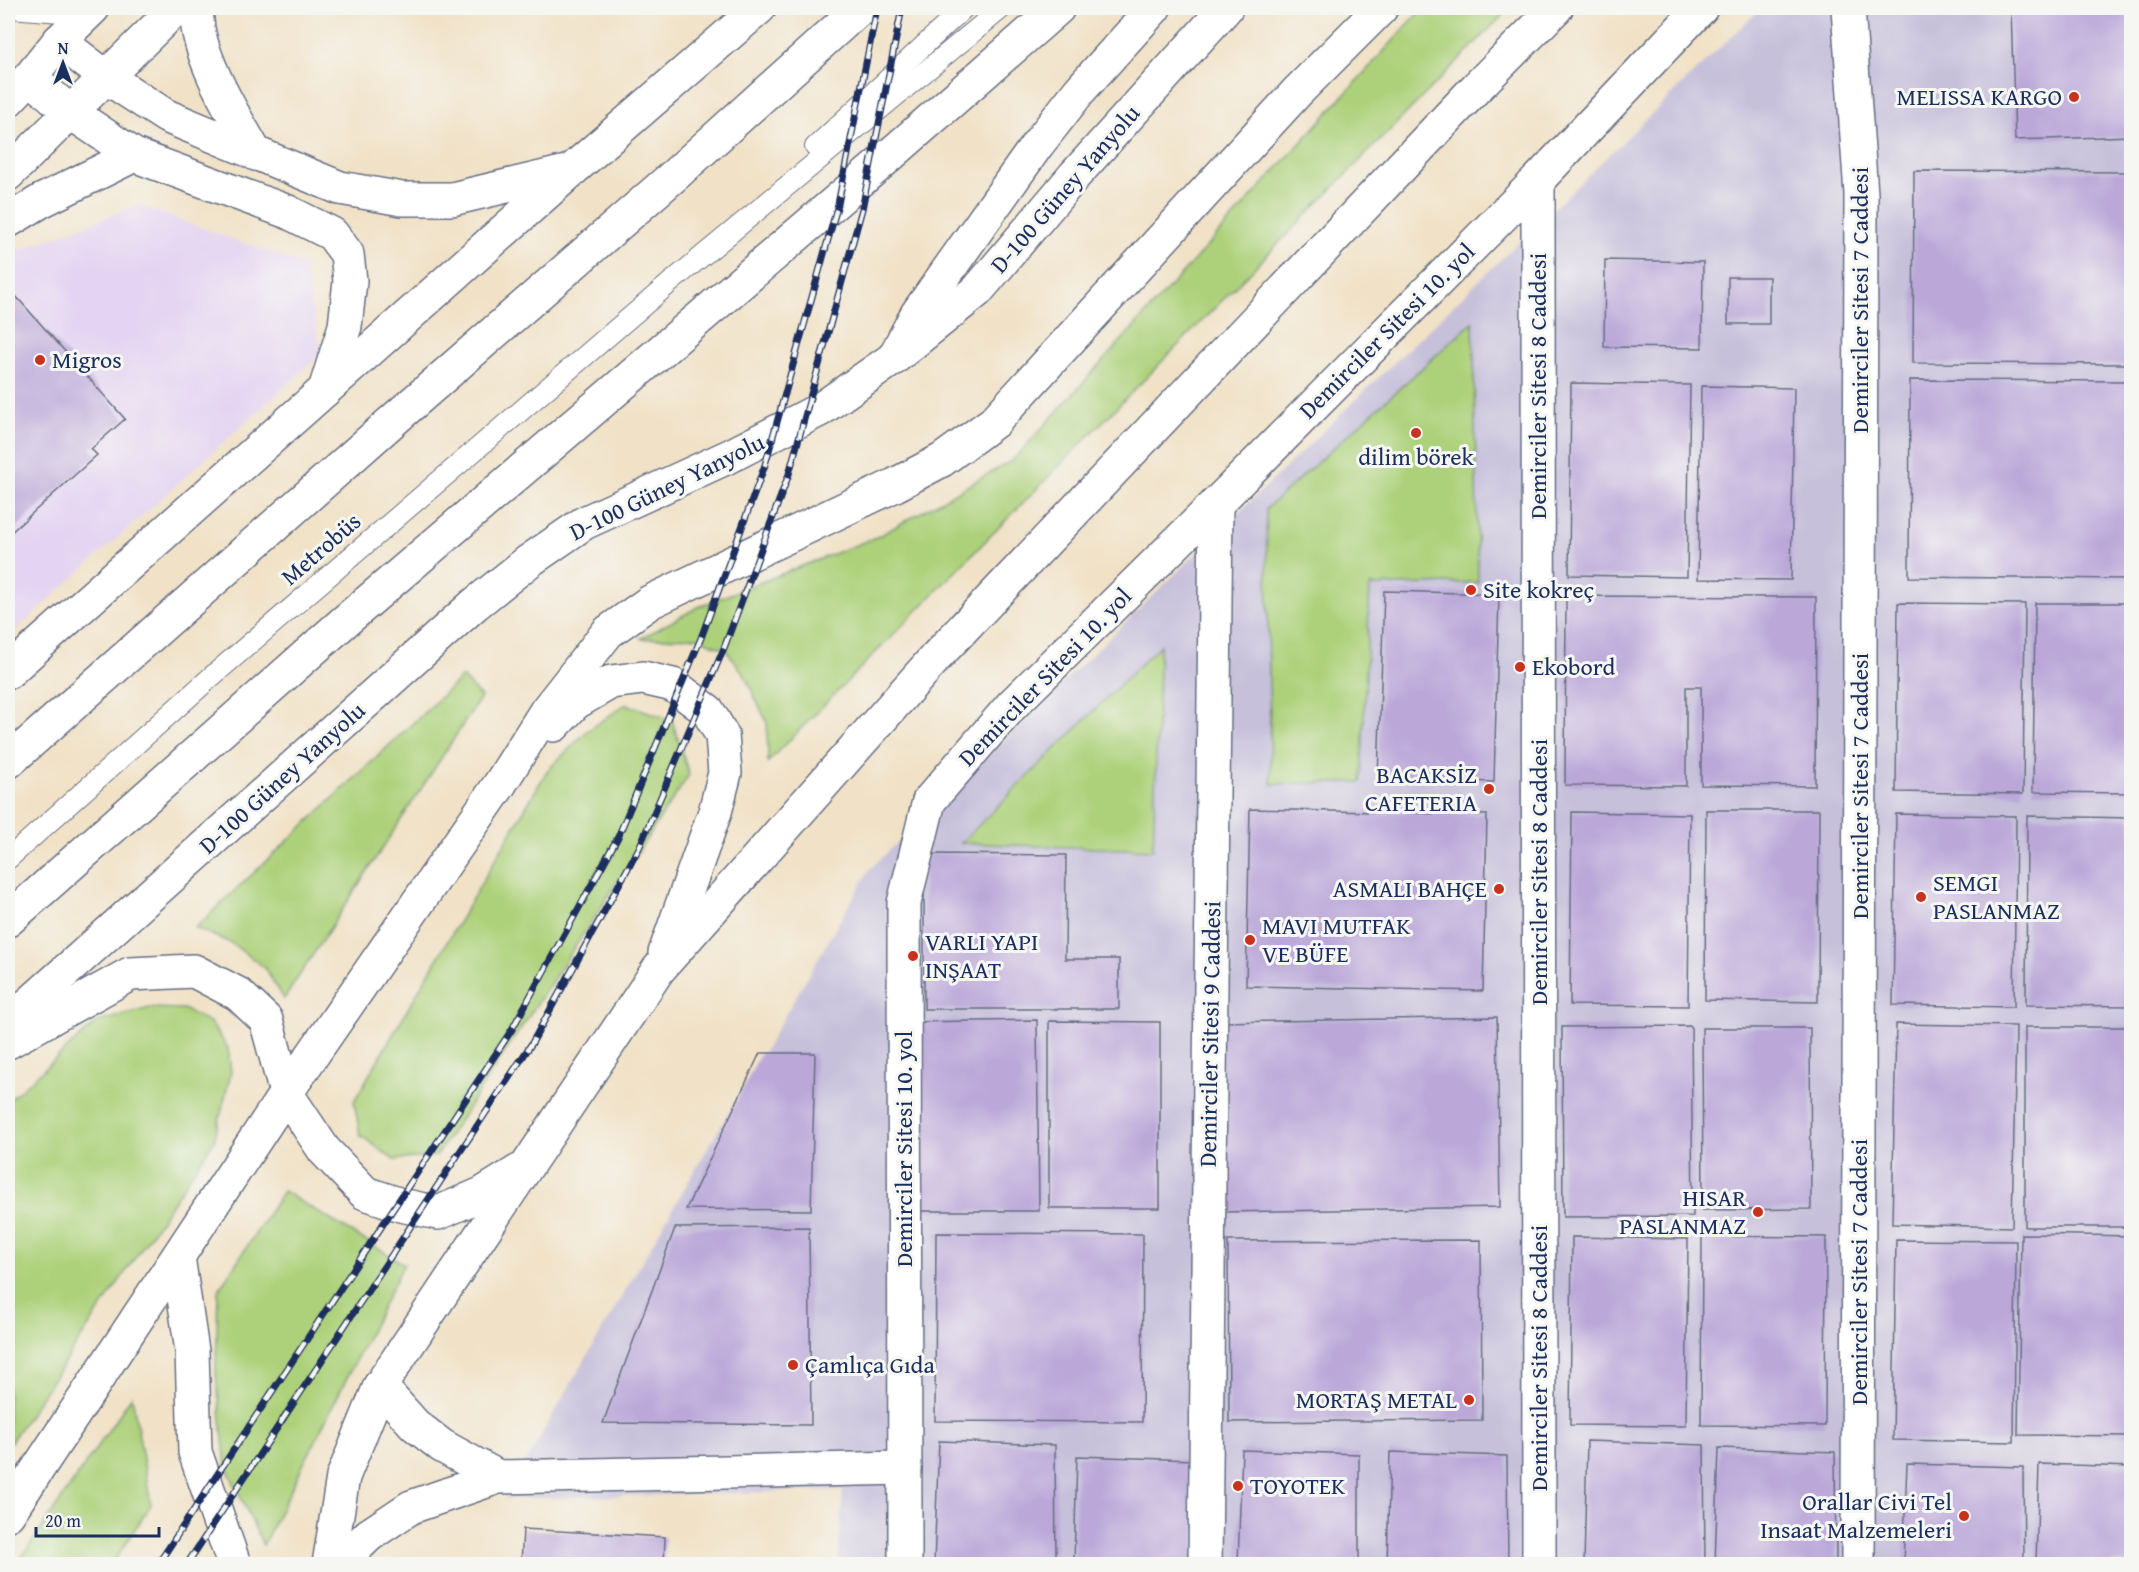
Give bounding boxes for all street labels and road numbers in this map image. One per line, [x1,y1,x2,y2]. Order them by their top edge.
street label: D-100 Güney Yanyolu [981,97,1148,281]
street label: Demirciler Sitesi 7 Caddesi [1842,167,1877,433]
street label: Demirciler Sitesi 10. yol [1291,234,1483,427]
street label: Demirciler Sitesi 8 Caddesi [1520,253,1555,519]
street label: D-100 Güney Yanyolu [563,424,770,549]
street label: Metrobüs [273,504,368,593]
street label: Demirciler Sitesi 10. yol [950,579,1140,774]
street label: Demirciler Sitesi 7 Caddesi [1842,653,1877,919]
street label: D-100 Güney Yanyolu [191,693,373,862]
street label: Demirciler Sitesi 8 Caddesi [1521,739,1556,1005]
street label: Demirciler Sitesi 9 Caddesi [1190,900,1229,1167]
street label: Demirciler Sitesi 10. yol [886,1030,921,1267]
street label: Demirciler Sitesi 7 Caddesi [1841,1139,1876,1405]
street label: Demirciler Sitesi 8 Caddesi [1521,1225,1556,1491]

